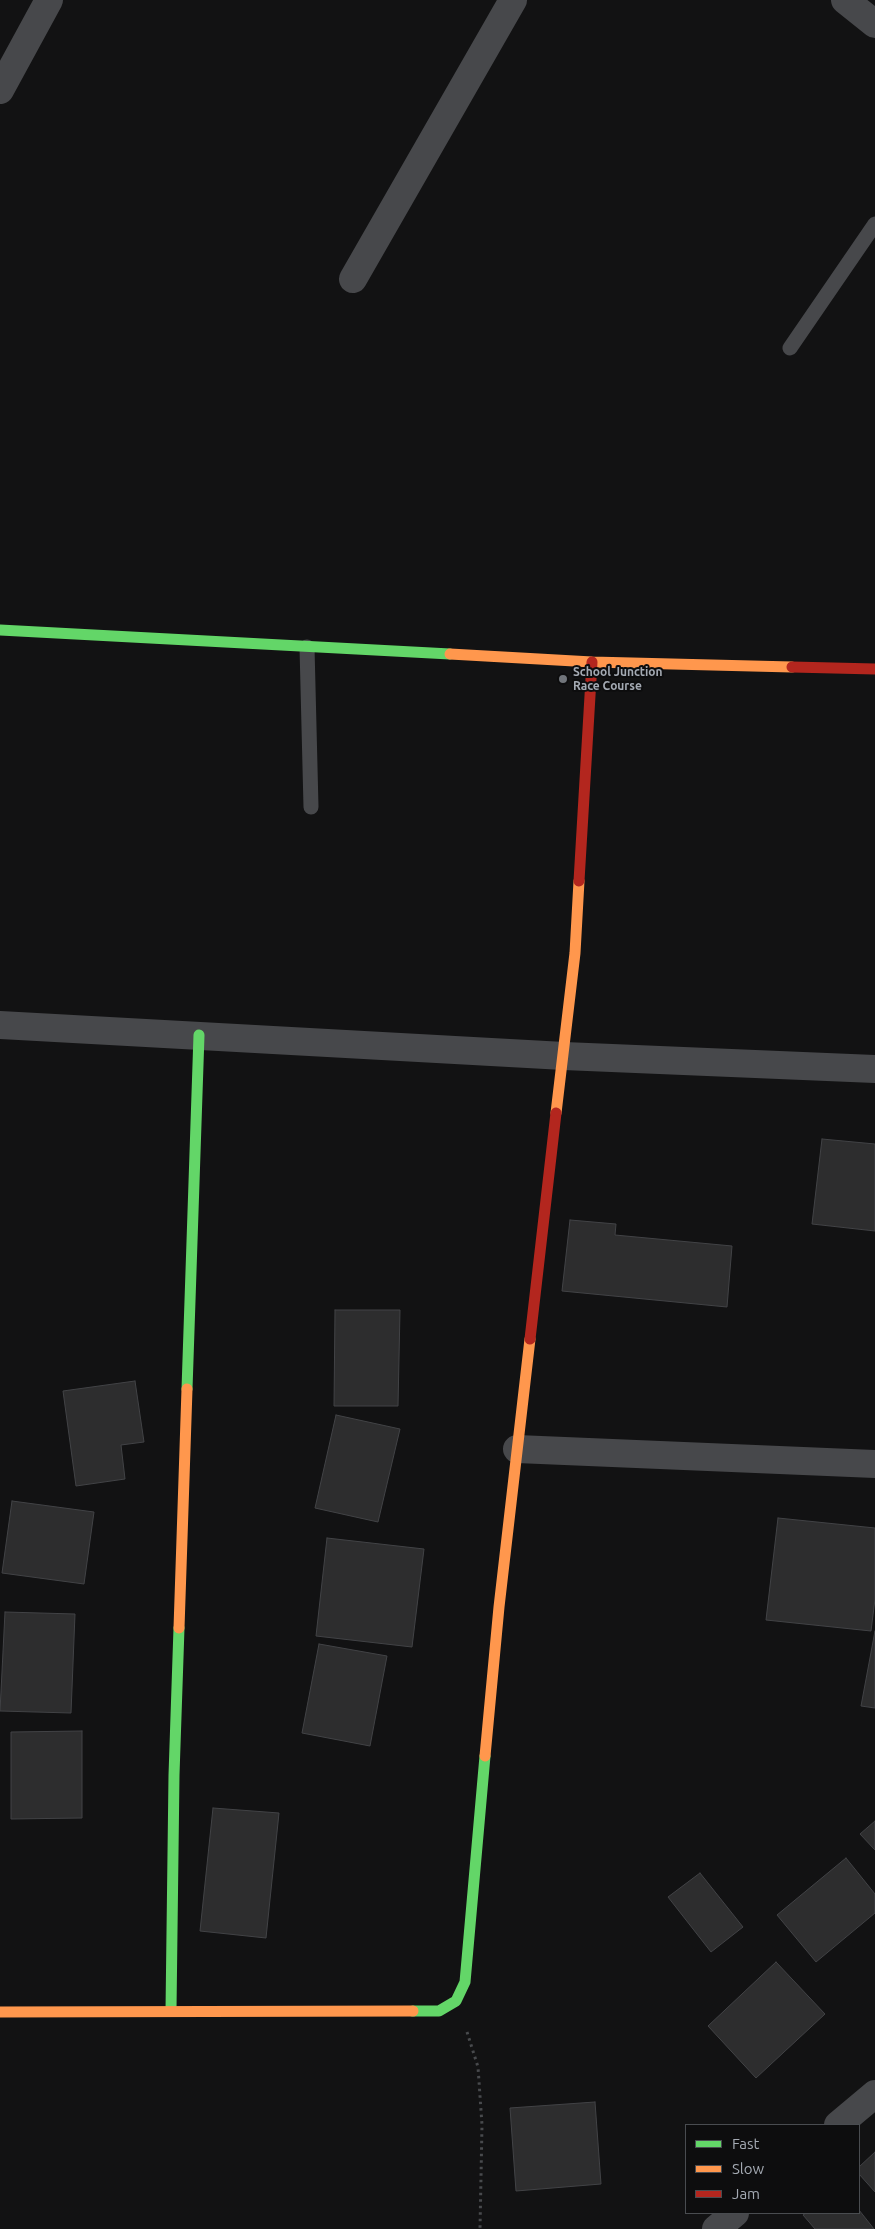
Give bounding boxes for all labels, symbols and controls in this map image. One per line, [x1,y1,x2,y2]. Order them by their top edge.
place label: School Junction Race Course [573,665,663,693]
marker: School Junction Race Course [557,673,569,685]
legend [685,2124,860,2214]
text: Fast [732,2135,759,2152]
text: Slow [732,2160,764,2177]
text: Jam [732,2185,760,2202]

